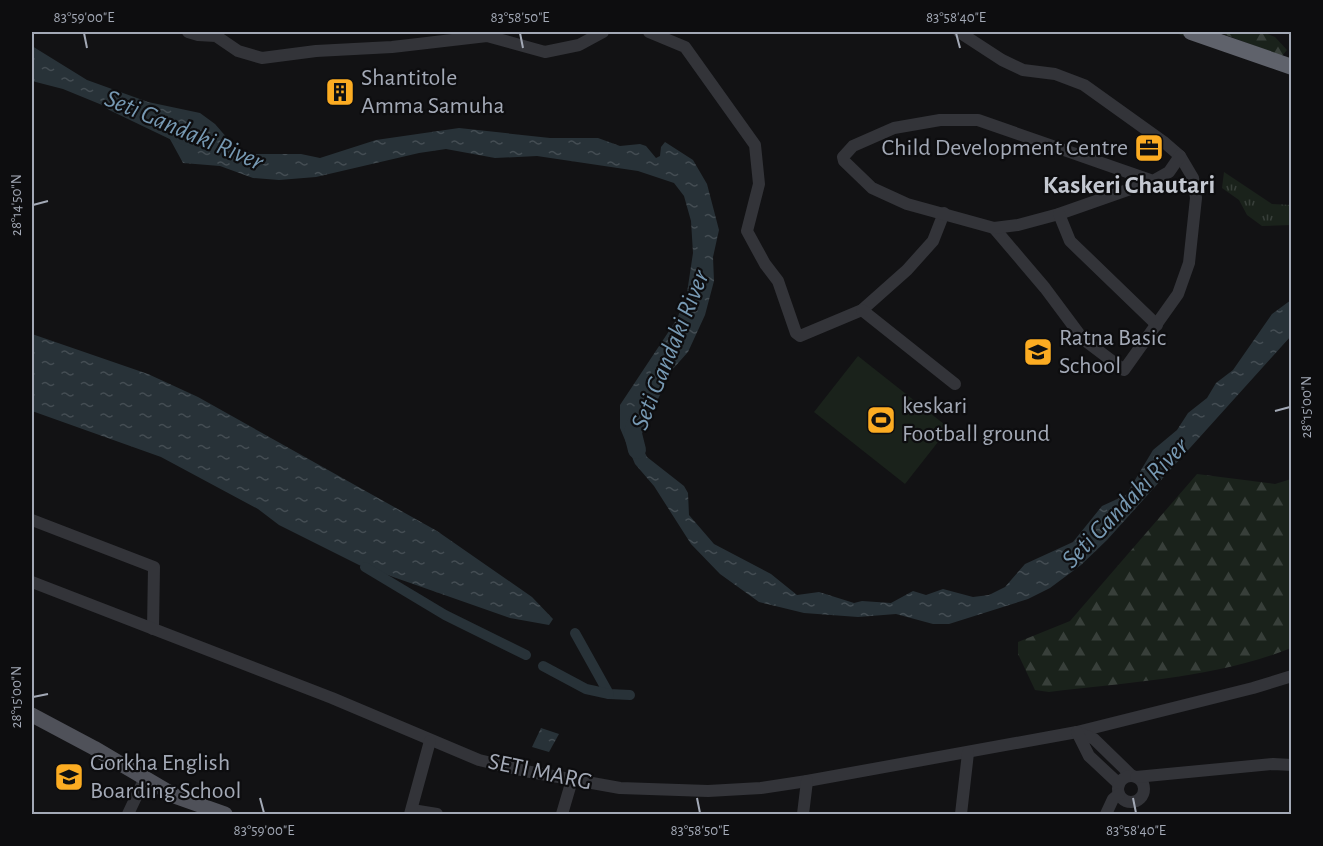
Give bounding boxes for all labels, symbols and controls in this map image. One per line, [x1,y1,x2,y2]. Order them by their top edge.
text: 83°59'00"E [54,10,114,25]
text: 83°58'50"E [490,10,550,25]
text: 83°58'40"E [926,10,986,25]
place label: Shantitole Amma Samuha [361,66,505,118]
building icon: Shantitole Amma Samuha [324,76,356,108]
water label: Seti Gandaki River [101,85,268,176]
office icon: Child Development Centre [1133,132,1165,164]
place label: Child Development Centre [882,136,1128,160]
district label: Kaskeri Chautari [1043,172,1215,198]
text: 28°14'50"N [9,174,24,236]
water label: Seti Gandaki River [626,265,714,433]
place label: Ratna Basic School [1059,326,1166,378]
school or university icon: Ratna Basic School [1022,336,1054,368]
text: 28°15'00"N [1299,376,1314,438]
place label: keskari Football ground [902,394,1050,446]
sports icon: keskari Football ground [865,404,897,436]
water label: Seti Gandaki River [1057,432,1194,573]
text: 28°15'00"N [9,666,24,728]
street label: SETI MARG [486,749,594,795]
place label: Gorkha English Boarding School [90,751,241,803]
school or university icon: Gorkha English Boarding School [53,761,85,793]
text: 83°59'00"E [234,823,294,838]
text: 83°58'50"E [670,823,730,838]
text: 83°58'40"E [1106,823,1166,838]

